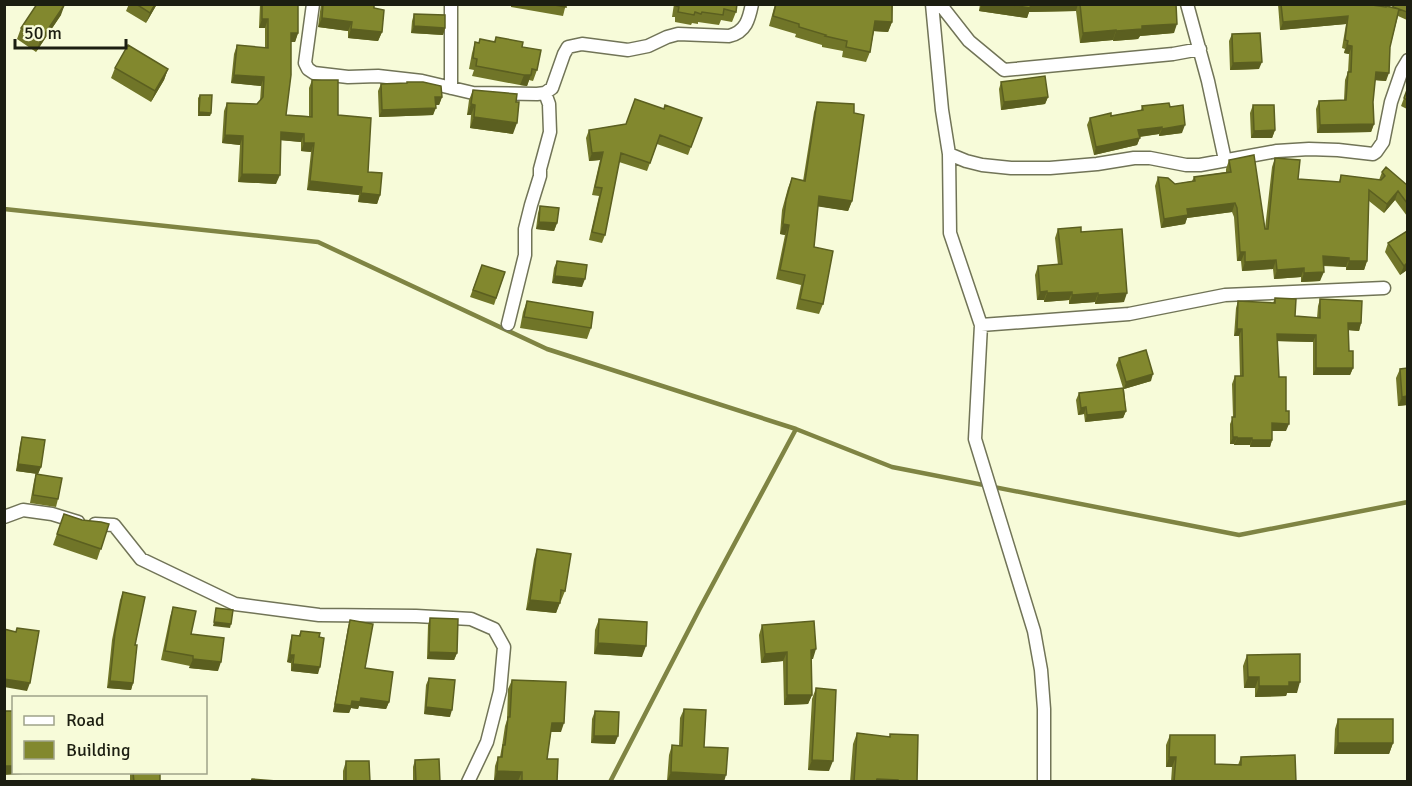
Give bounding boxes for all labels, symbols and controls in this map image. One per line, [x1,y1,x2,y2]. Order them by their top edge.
scale bar [15,12,126,50]
text: 50 m [24,22,62,44]
legend [12,696,207,774]
text: Road [66,709,105,731]
text: Building [66,739,130,761]

